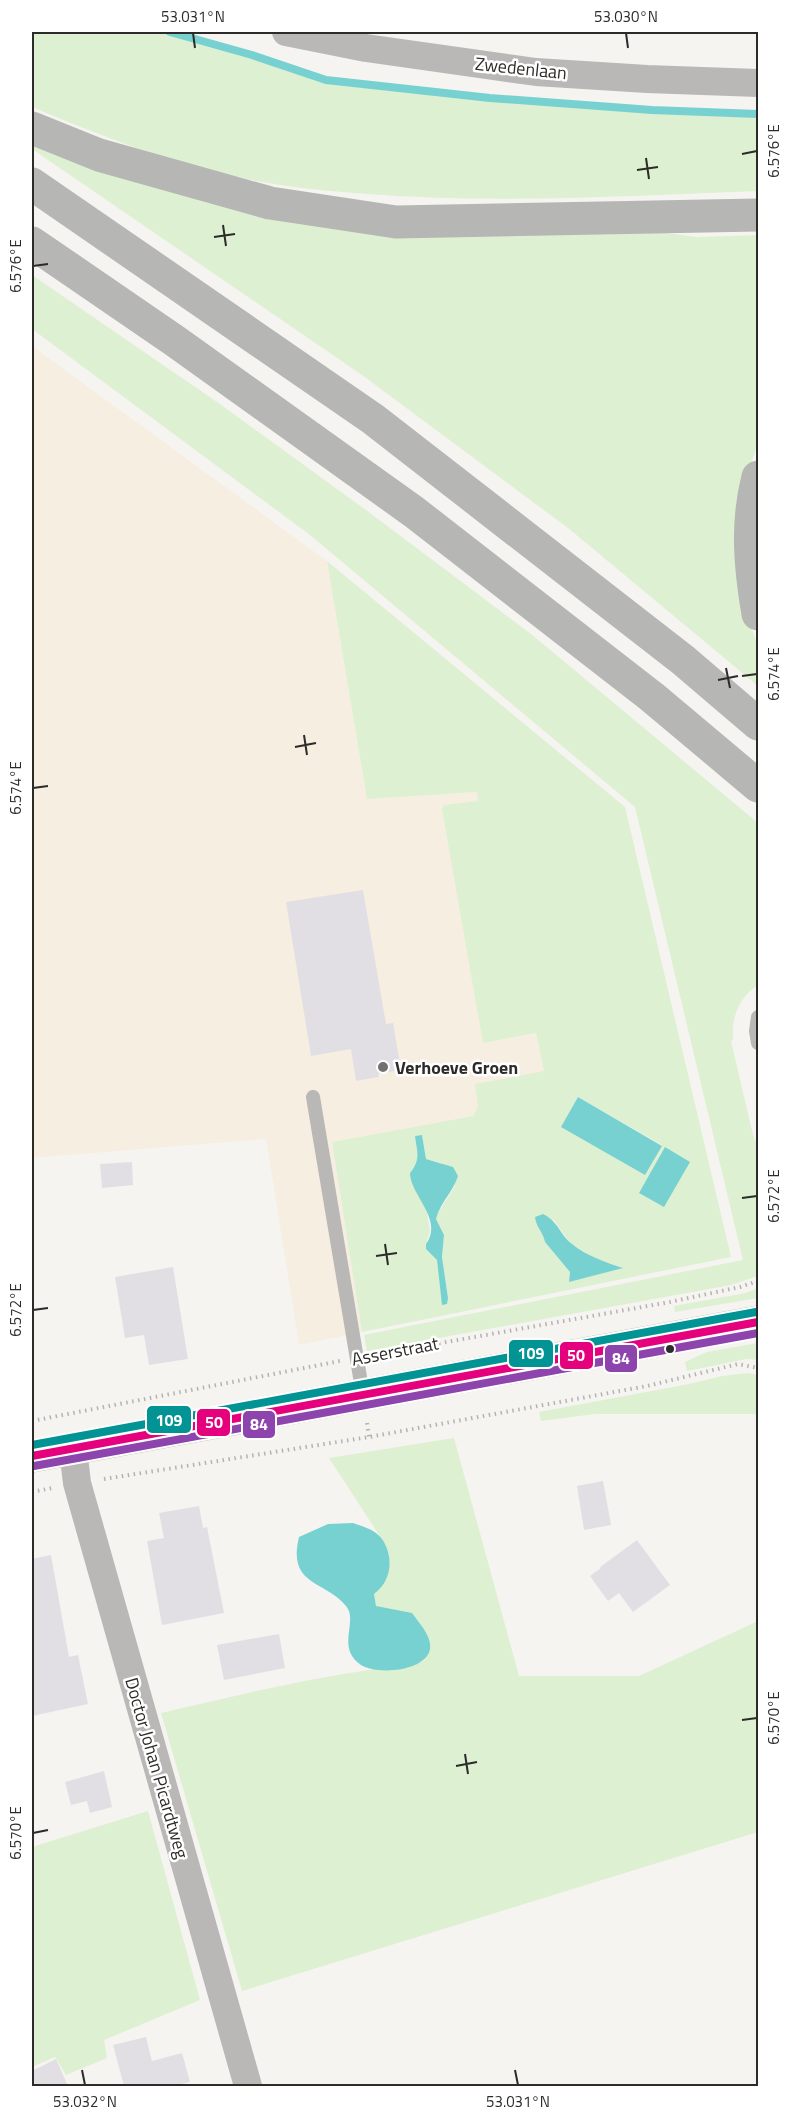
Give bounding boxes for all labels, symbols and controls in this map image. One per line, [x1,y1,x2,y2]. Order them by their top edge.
text: 53.031°N [161,5,225,28]
text: 53.030°N [594,5,658,28]
street label: Zwedenlaan [474,50,568,86]
text: 6.576°E [762,124,785,178]
text: 6.576°E [4,239,27,293]
text: 6.574°E [762,647,785,701]
text: 6.574°E [4,761,27,815]
place label: Verhoeve Groen [395,1054,518,1081]
marker: Verhoeve Groen [376,1060,390,1074]
text: 6.572°E [762,1169,785,1223]
text: 6.572°E [4,1283,27,1337]
street label: Asserstraat [349,1329,441,1373]
line badge: 109 [508,1339,554,1368]
text: 109 [518,1341,544,1365]
line badge: 50 [559,1341,594,1370]
text: 50 [567,1343,585,1367]
unlabelled marker [664,1343,676,1355]
line badge: 84 [604,1344,638,1373]
text: 84 [612,1346,630,1370]
line badge: 109 [146,1405,192,1434]
text: 109 [156,1408,182,1432]
line badge: 50 [196,1408,231,1437]
text: 50 [205,1410,223,1434]
line badge: 84 [242,1410,276,1439]
text: 84 [250,1412,268,1436]
street label: Doctor Johan Picardtweg [118,1674,196,1862]
text: 6.570°E [762,1691,785,1745]
text: 6.570°E [4,1806,27,1860]
text: 53.032°N [53,2090,117,2113]
text: 53.031°N [486,2090,550,2113]

